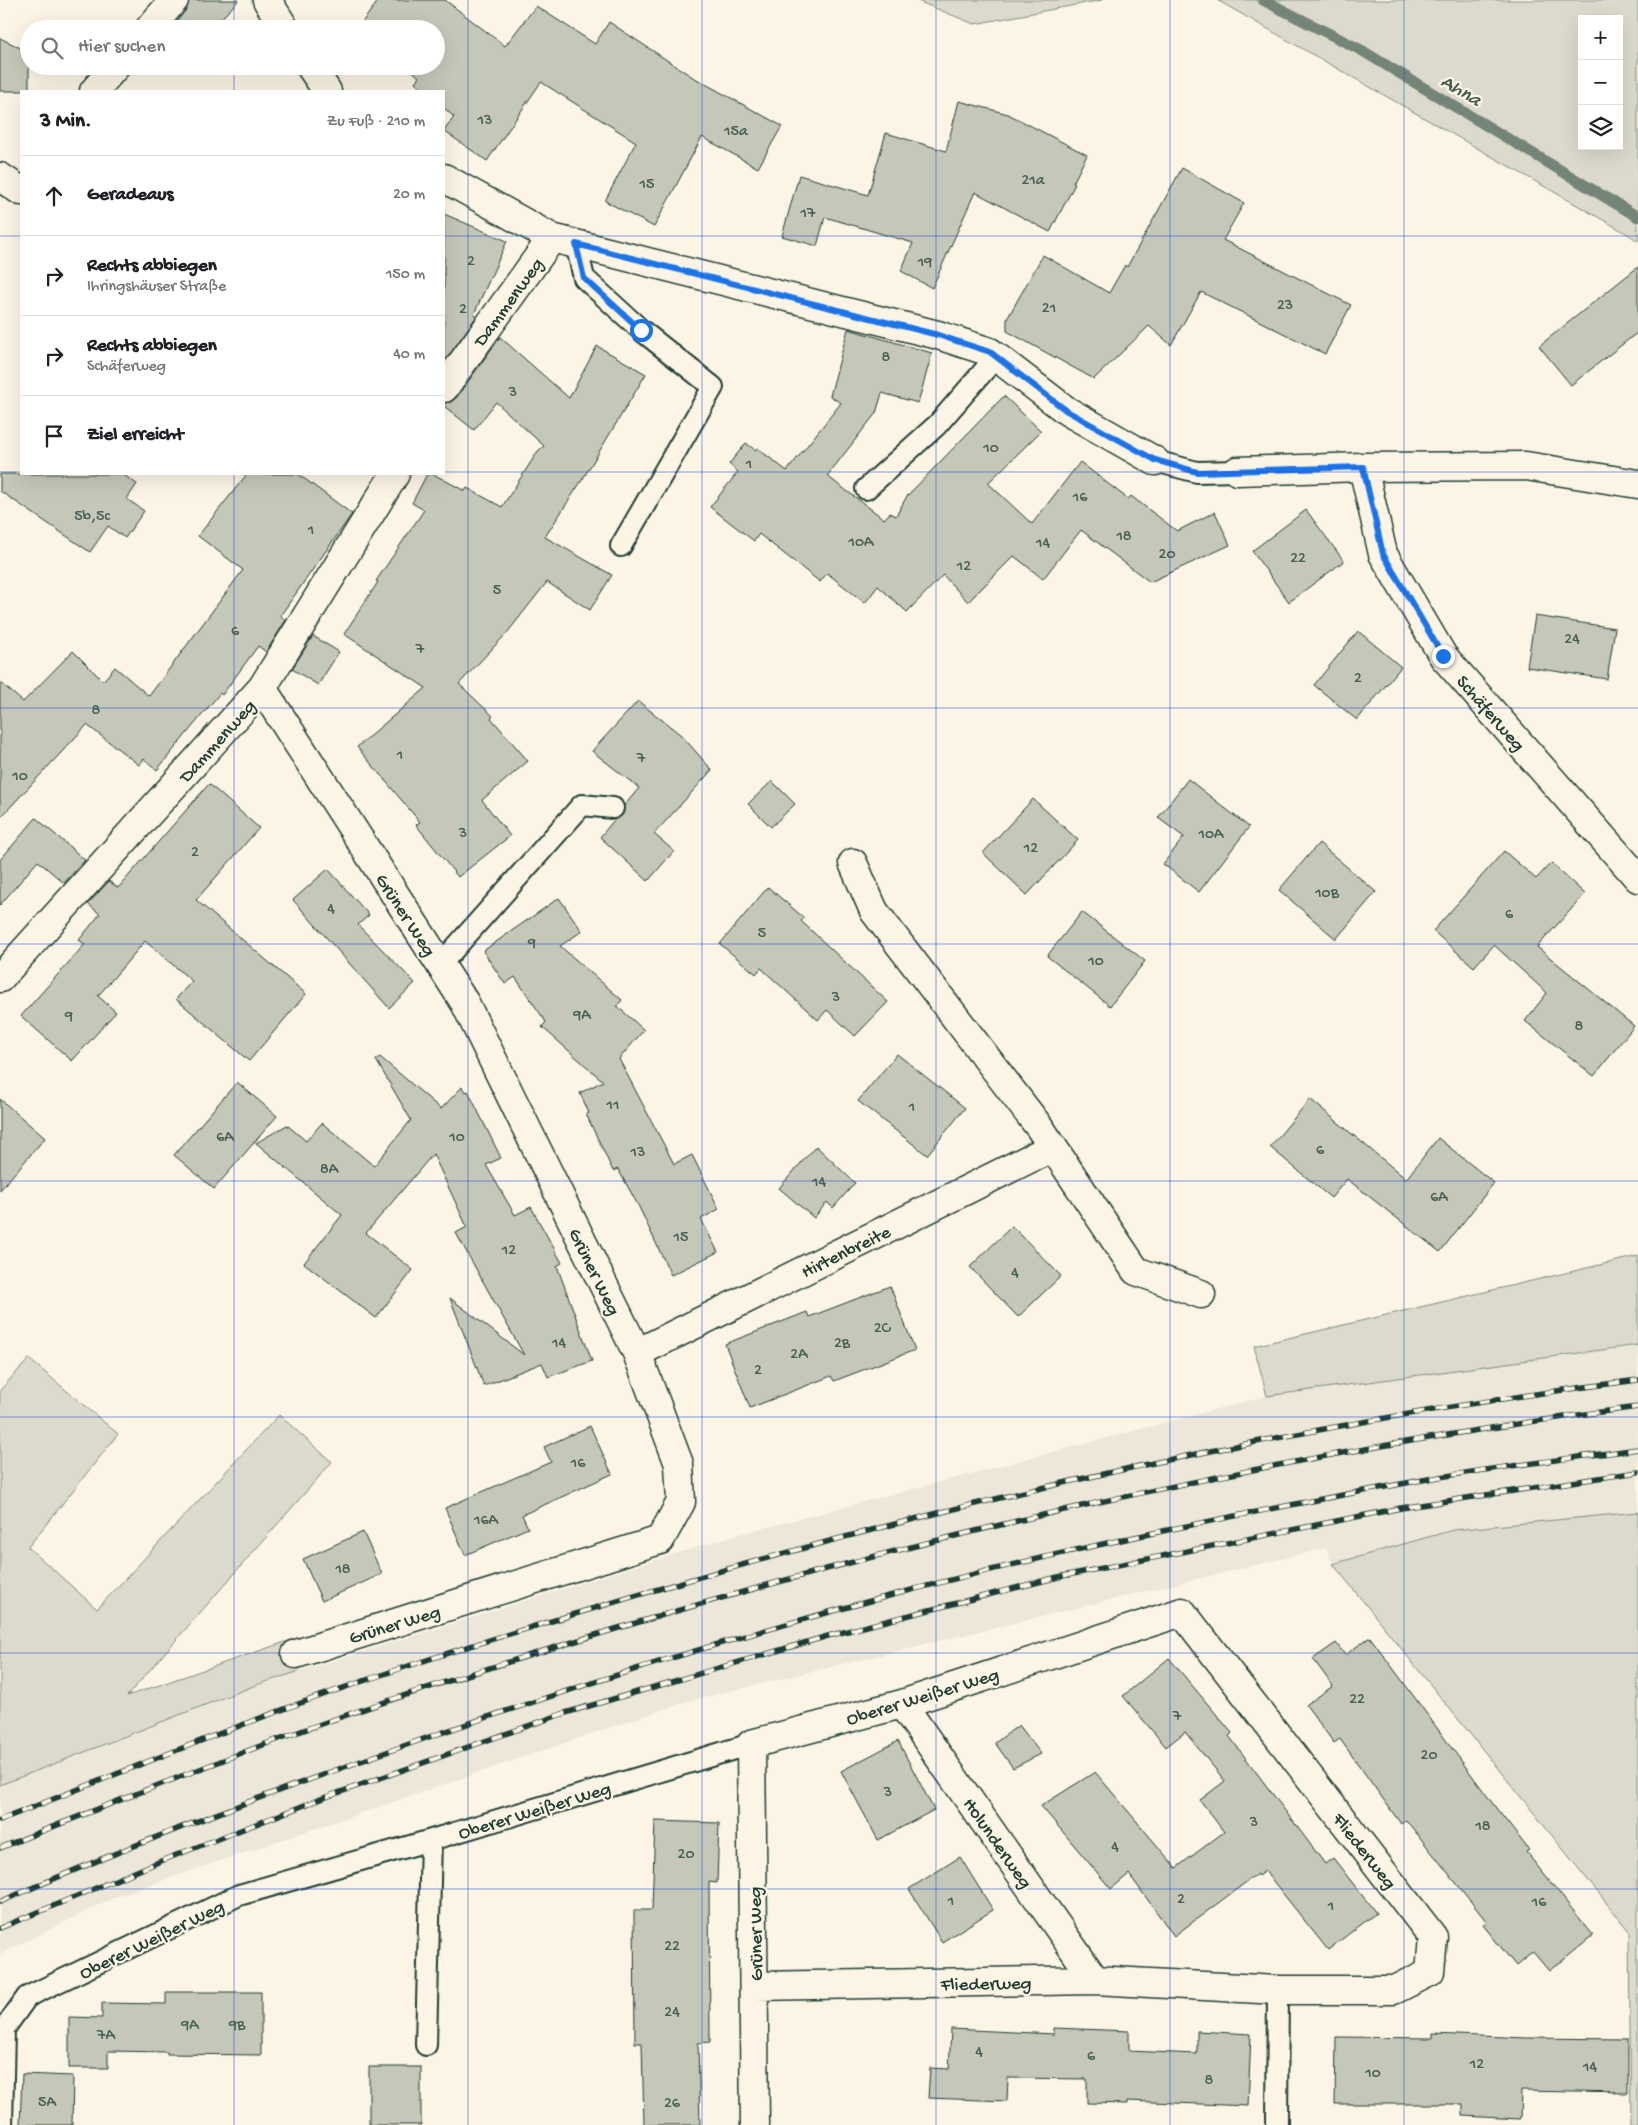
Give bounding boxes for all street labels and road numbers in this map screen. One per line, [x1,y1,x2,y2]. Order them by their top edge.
street label: Dammenweg [469,254,550,354]
street label: Schäferweg [1450,671,1529,757]
street label: Dammenweg [174,696,262,790]
street label: Grüner Weg [369,870,440,962]
street label: Hirtenbreite [798,1222,895,1285]
street label: Grüner Weg [562,1225,624,1320]
street label: Grüner Weg [346,1601,444,1651]
street label: Oberer Weißer Weg [844,1664,1002,1733]
street label: Oberer Weißer Weg [456,1778,614,1847]
street label: Holunderweg [956,1794,1036,1894]
street label: Fliederweg [1326,1808,1400,1895]
street label: Grüner Weg [745,1886,770,1981]
street label: Oberer Weißer Weg [76,1896,229,1986]
street label: Fliederweg [939,1973,1032,1998]

